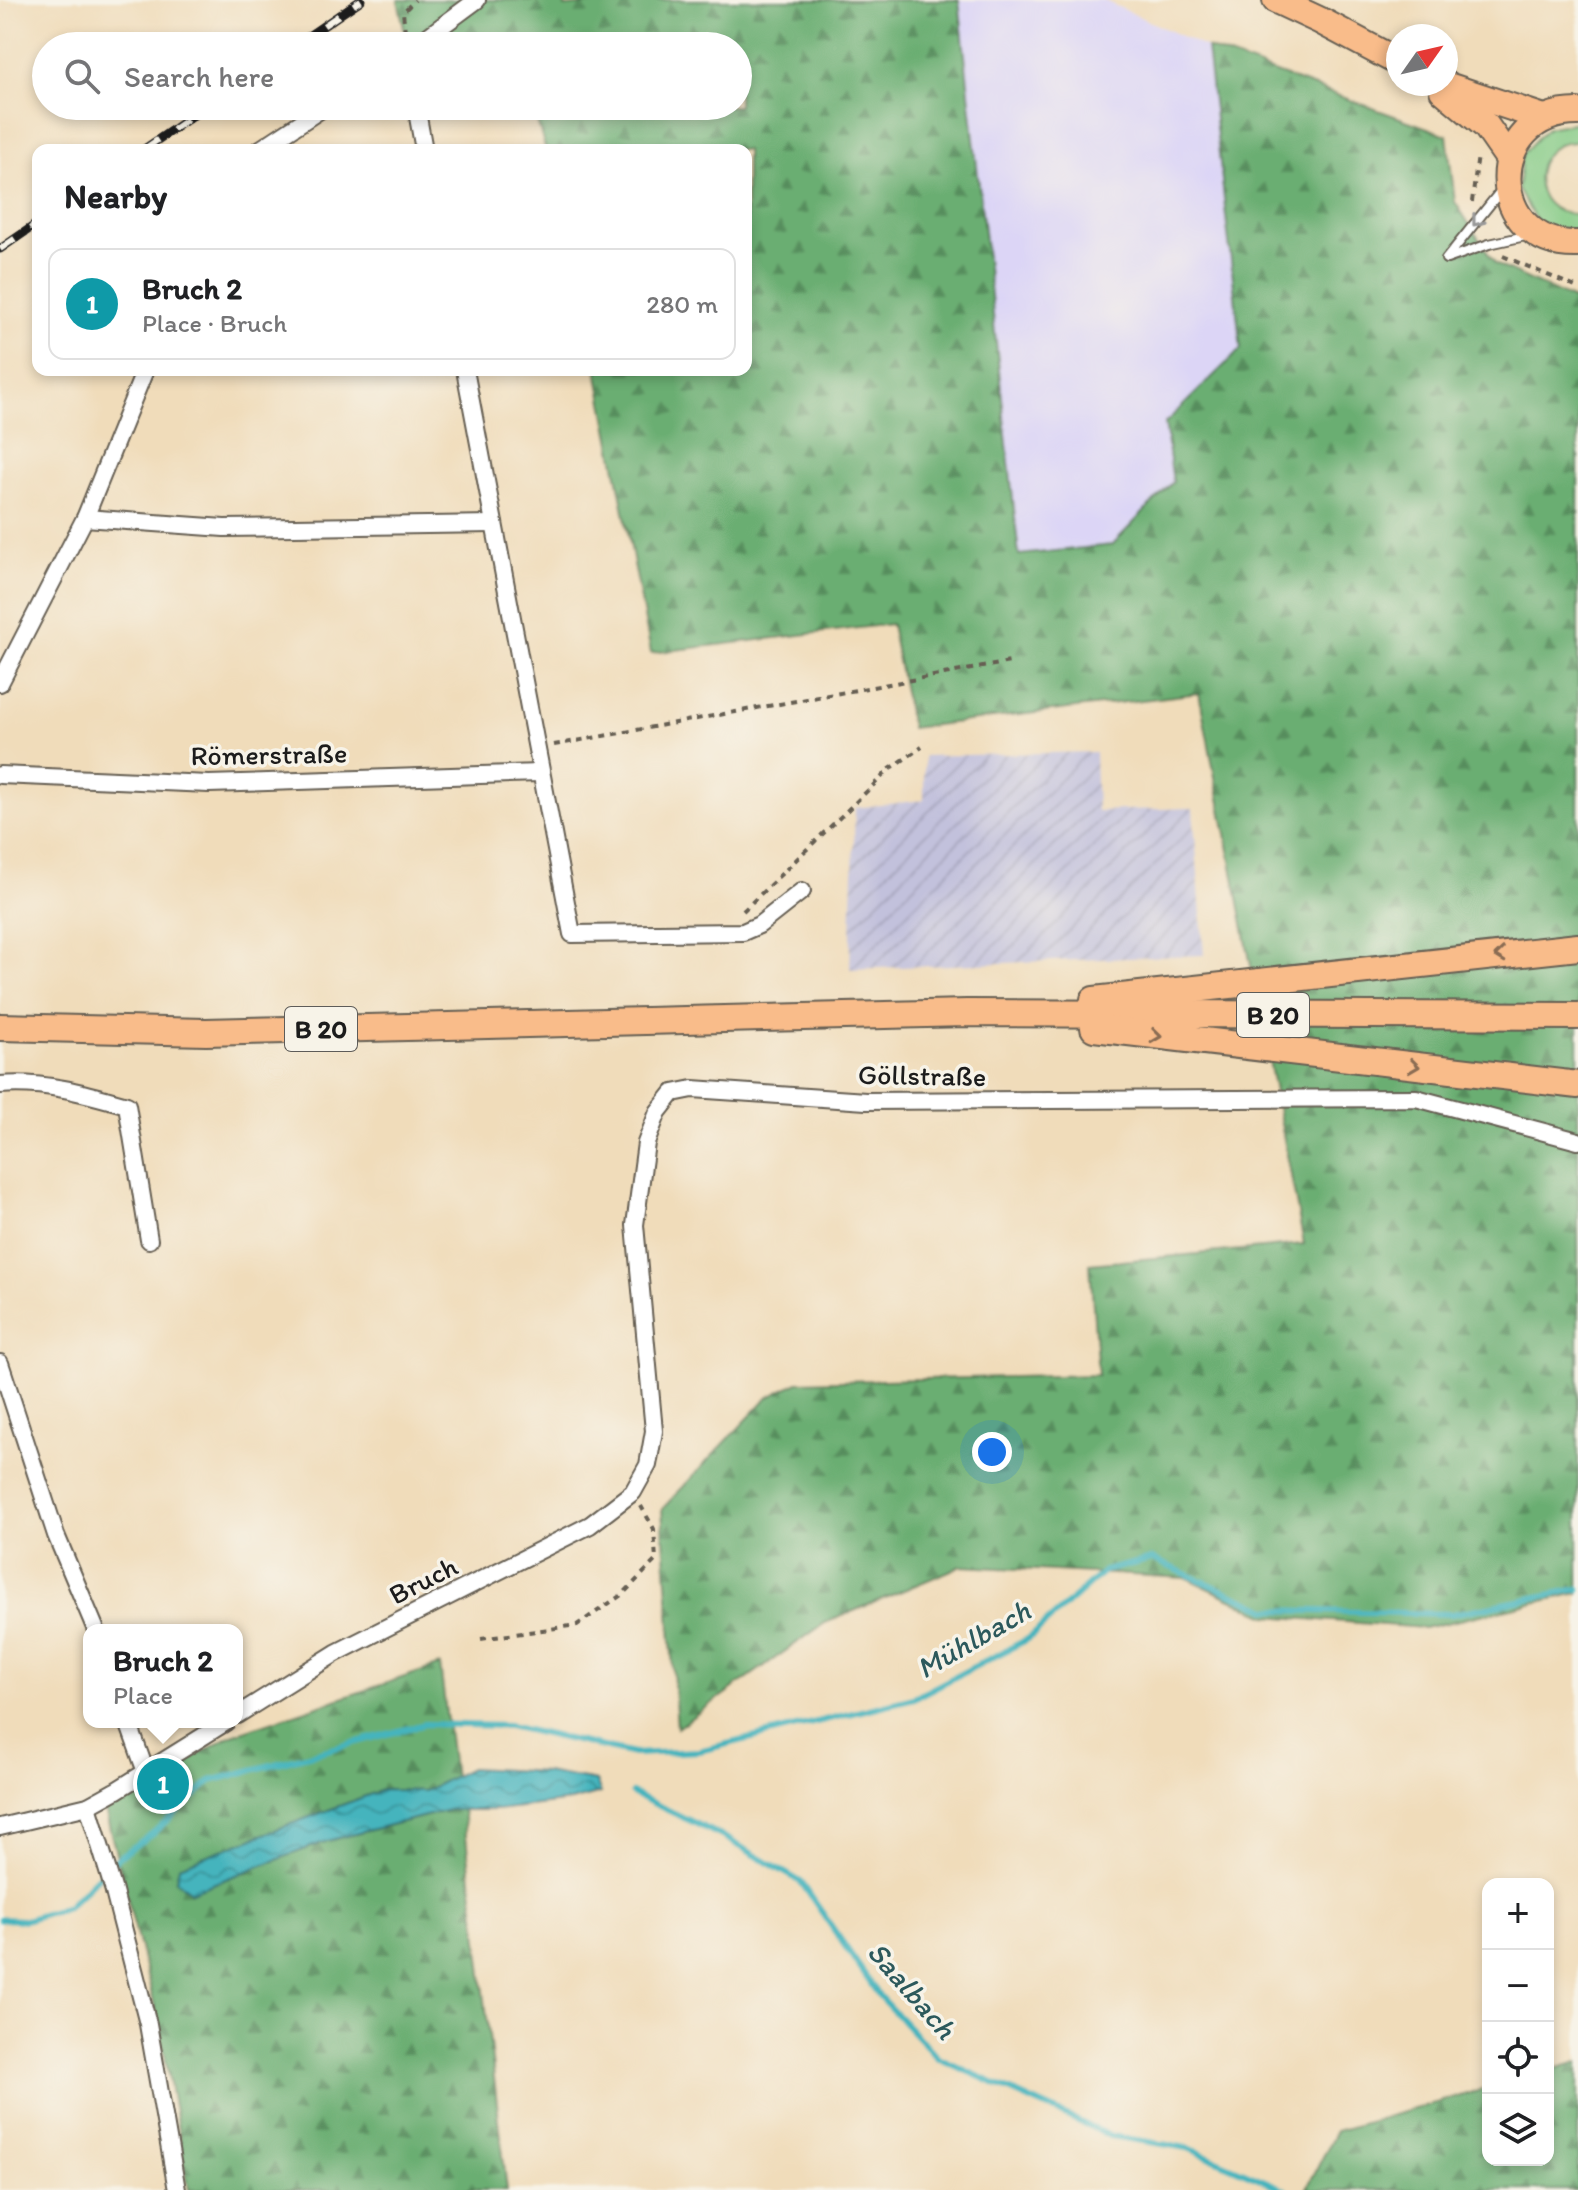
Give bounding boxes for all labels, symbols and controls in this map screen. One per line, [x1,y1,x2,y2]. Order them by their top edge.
north arrow [1386,24,1458,96]
search box [32,32,752,120]
icon: search [60,54,104,98]
text: Search here [124,58,274,95]
text: Nearby [64,176,167,217]
one-way arrow [1472,212,1487,226]
text: Bruch 2 [142,270,242,307]
text: 1 [86,288,98,320]
text: 280 m [646,288,718,320]
text: Place · Bruch [142,307,287,339]
street label: Römerstraße [190,736,348,772]
one-way arrow [1494,947,1507,964]
road number: B 20 [1237,993,1309,1037]
road number: B 20 [285,1007,357,1051]
one-way arrow [1150,1027,1163,1044]
street label: Göllstraße [858,1057,986,1093]
one-way arrow [1408,1058,1421,1075]
your location [972,1432,1012,1472]
street label: Bruch [383,1548,463,1612]
water label: Mühlbach [909,1591,1037,1686]
popup [83,1624,243,1728]
text: Bruch 2 [113,1642,213,1679]
text: Place [113,1679,173,1711]
pin: 1 [137,1754,189,1814]
map controls [1482,1878,1554,2166]
button: + [1482,1878,1554,1950]
water label: Saalbach [860,1934,965,2047]
button: − [1482,1950,1554,2022]
button: locate [1482,2022,1554,2094]
button: layers [1482,2094,1554,2166]

